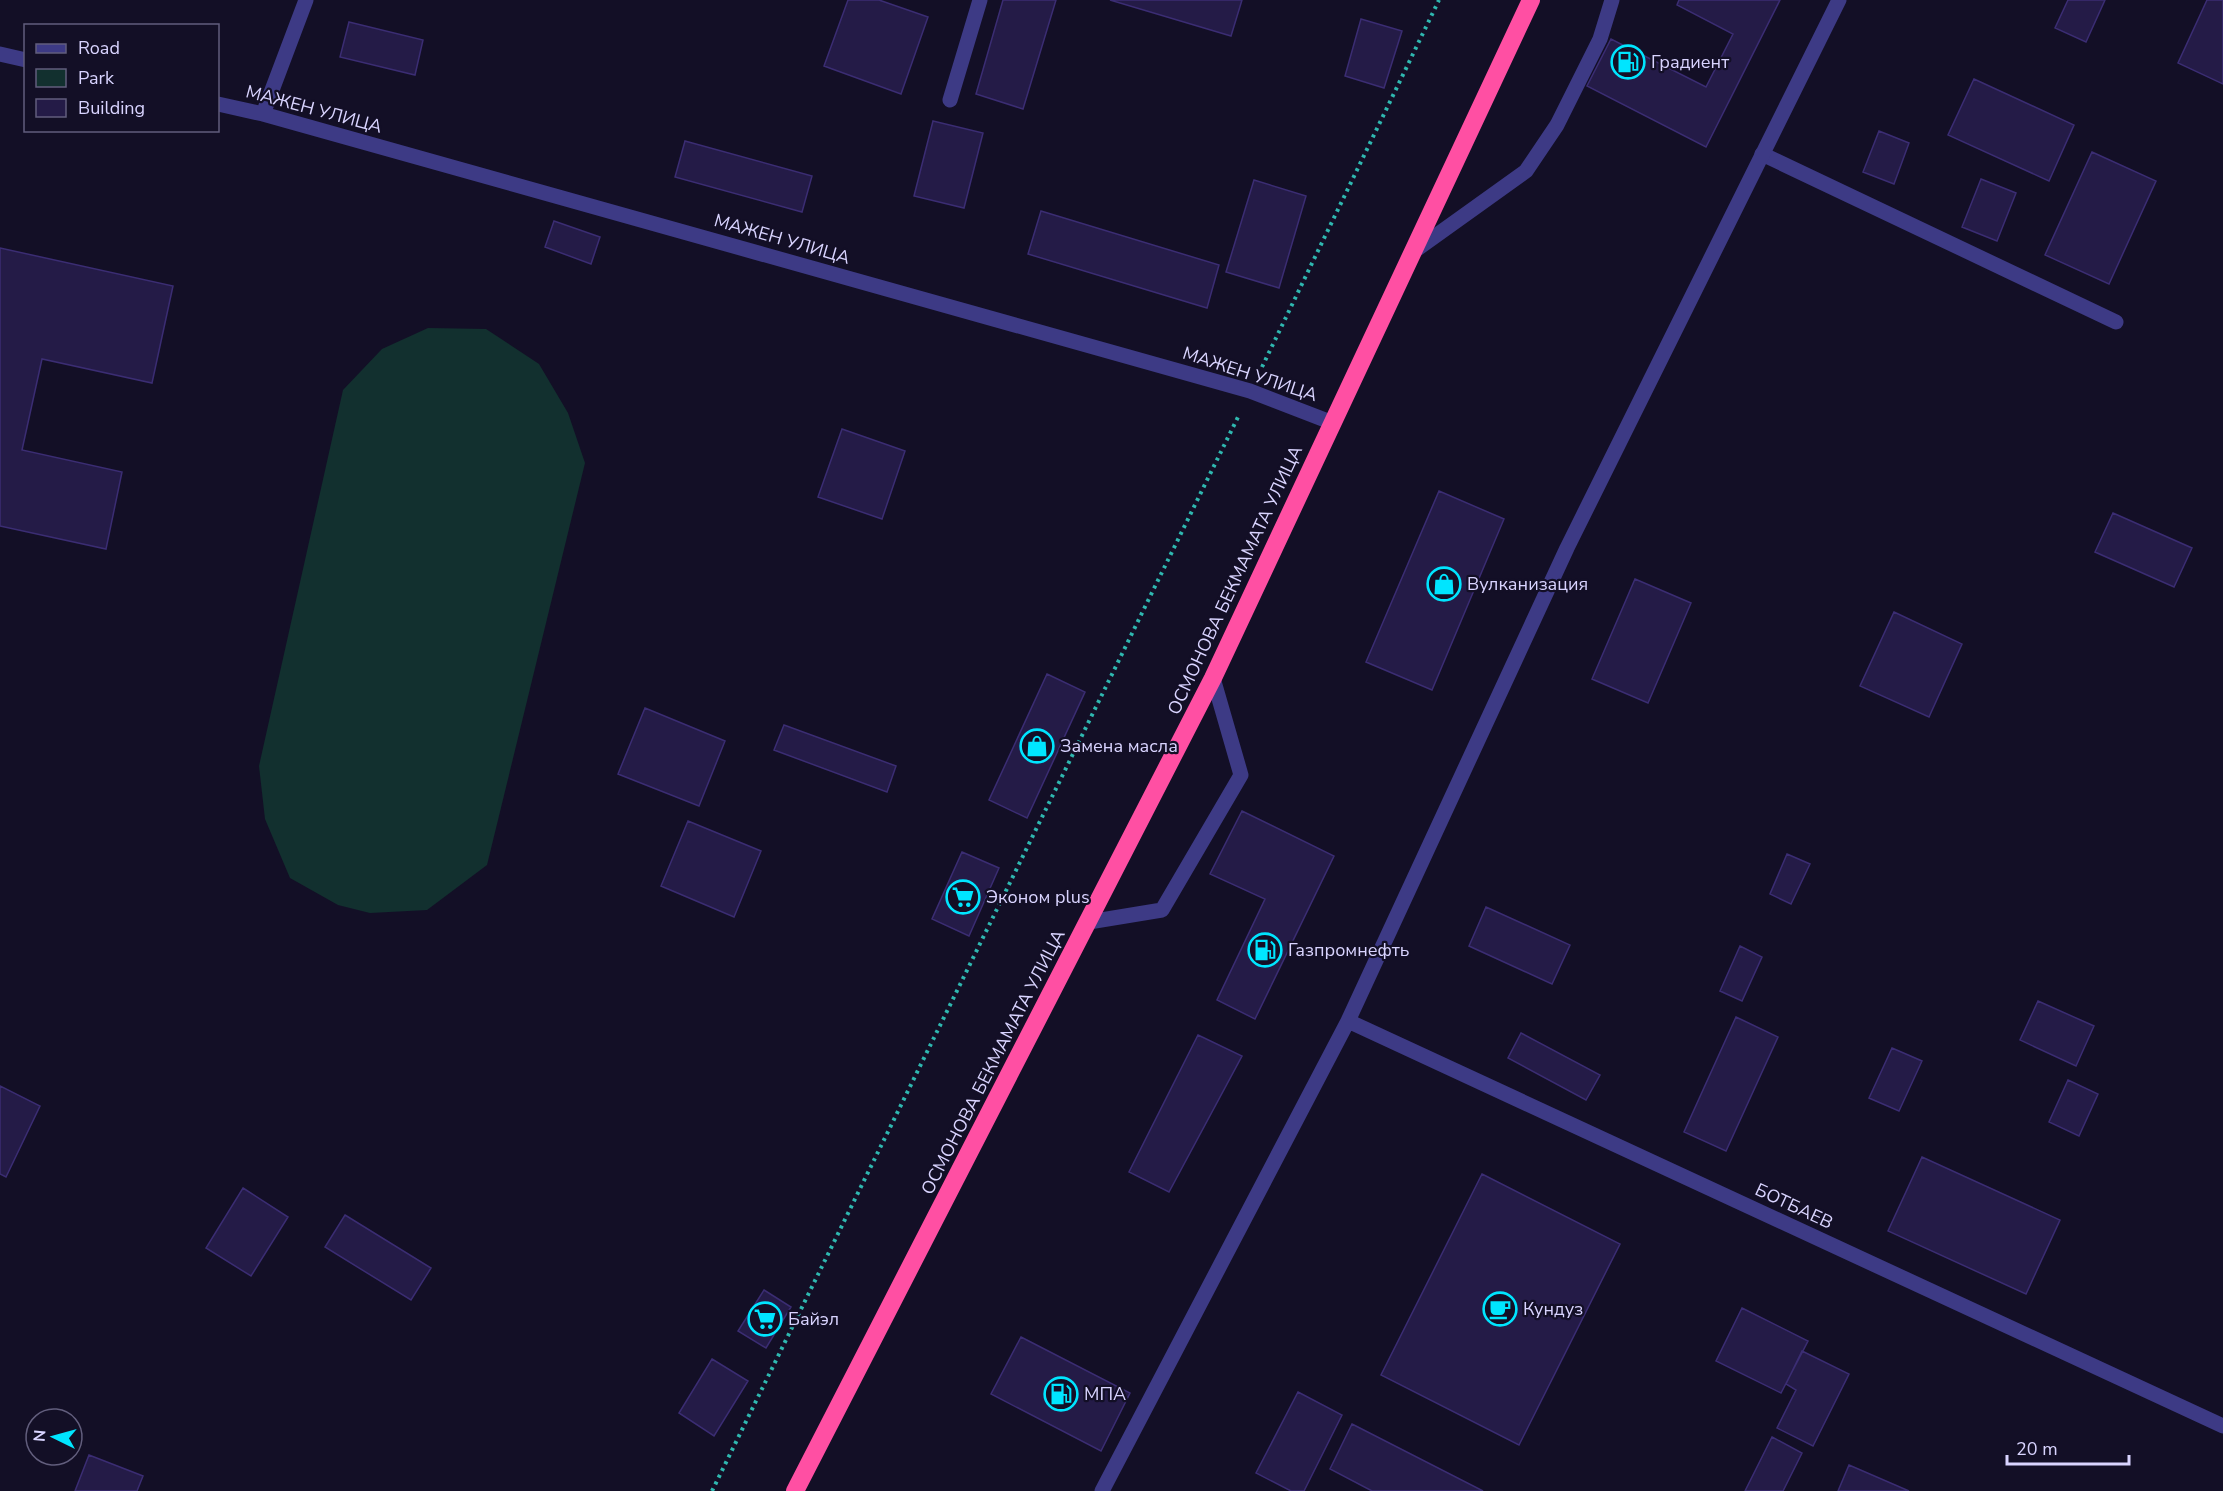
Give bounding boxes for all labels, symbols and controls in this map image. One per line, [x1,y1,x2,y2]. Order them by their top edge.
legend [24,24,219,132]
text: Road [78,36,120,60]
fuel station icon: Градиент [1610,44,1646,80]
place label: Градиент [1651,50,1729,74]
text: Park [78,66,115,90]
street label: МАЖЕН УЛИЦА [243,79,385,139]
text: Building [78,96,145,120]
street label: МАЖЕН УЛИЦА [711,208,853,270]
street label: МАЖЕН УЛИЦА [1180,341,1320,407]
street label: ОСМОНОВА БЕКМАМАТА УЛИЦА [1162,441,1308,719]
shop icon: Вулканизация [1426,566,1462,602]
place label: Вулканизация [1467,572,1588,596]
shop icon: Замена масла [1019,728,1055,764]
place label: Замена масла [1060,734,1178,758]
supermarket icon: Эконом plus [945,879,981,915]
place label: Эконом plus [986,885,1090,909]
street label: ОСМОНОВА БЕКМАМАТА УЛИЦА [915,925,1071,1199]
fuel station icon: Газпромнефть [1247,932,1283,968]
place label: Газпромнефть [1288,938,1409,962]
street label: БОТБАЕВ [1751,1177,1837,1235]
cafe icon: Кундуз [1482,1291,1518,1327]
place label: Кундуз [1523,1297,1583,1321]
supermarket icon: Байэл [747,1301,783,1337]
place label: Байэл [788,1307,839,1331]
fuel station icon: МПА [1043,1376,1079,1412]
place label: МПА [1084,1382,1126,1406]
north arrow [24,1407,84,1467]
scale bar [2007,1428,2128,1466]
text: N [29,1429,52,1443]
text: 20 m [2016,1437,2058,1461]

